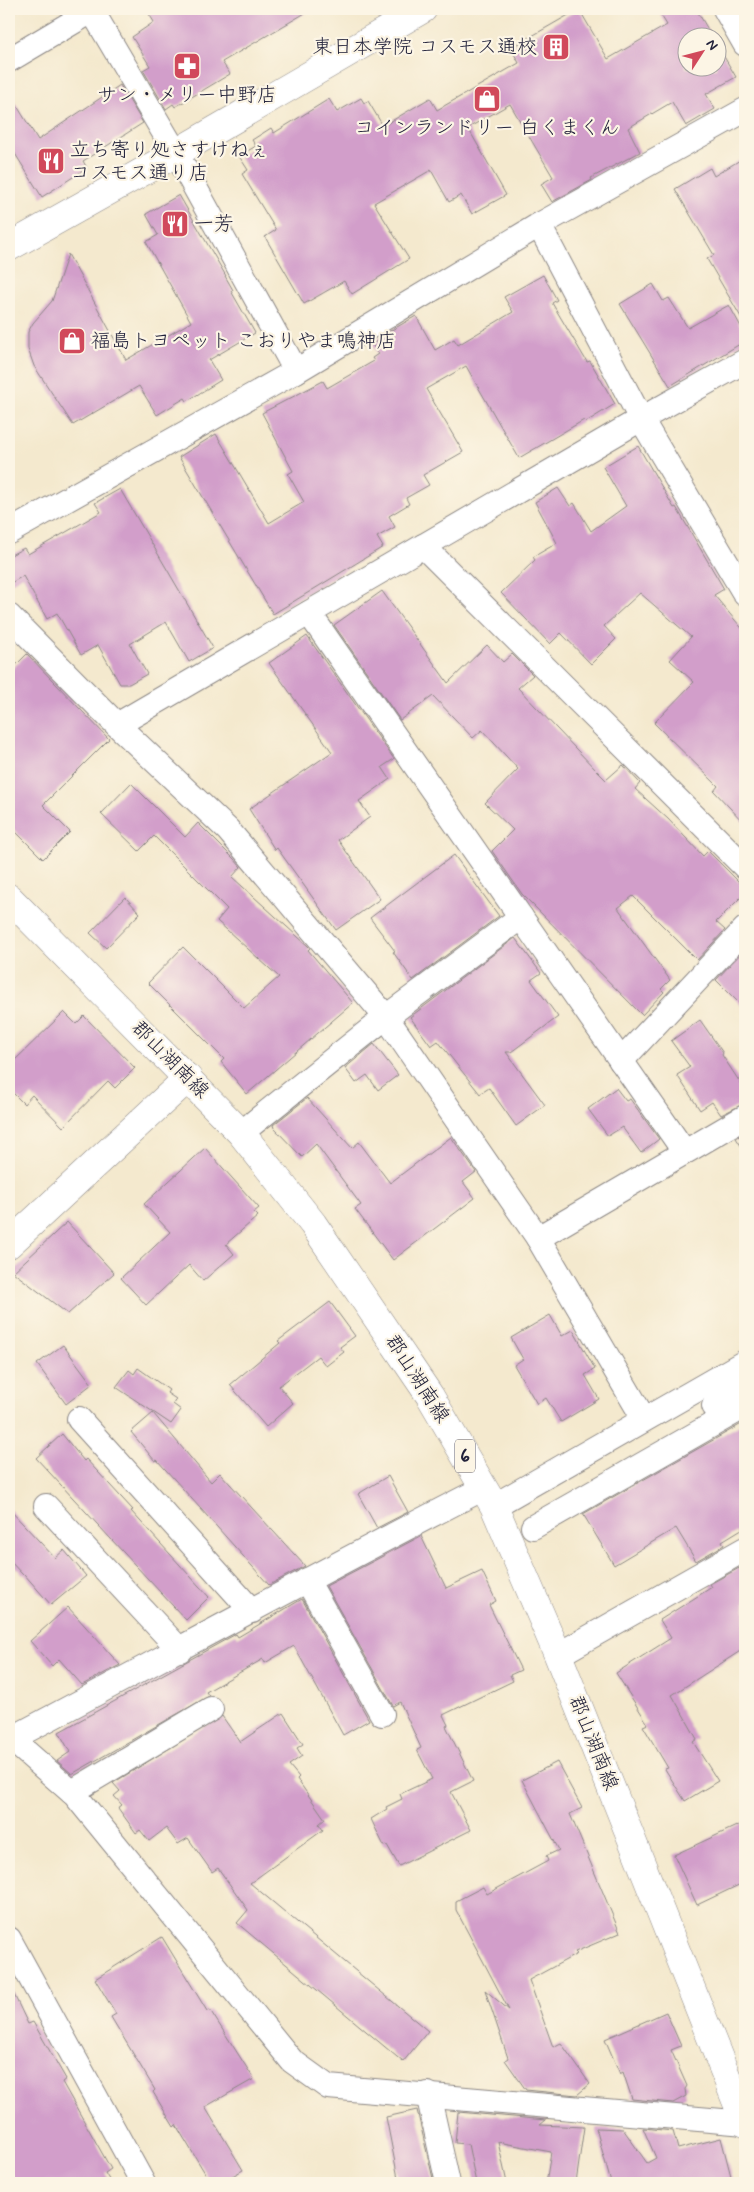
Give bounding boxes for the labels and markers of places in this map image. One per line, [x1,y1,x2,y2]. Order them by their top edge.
building icon: 東日本学院 コスモス通校 [541,32,571,62]
place label: 東日本学院 コスモス通校 [313,34,537,61]
pharmacy icon: サン・メリー中野店 [172,51,202,81]
place label: サン・メリー中野店 [97,82,277,109]
shop icon: コインランドリー 白くまくん [472,84,502,114]
place label: コインランドリー 白くまくん [354,115,620,142]
place label: 立ち寄り処さすけねぇ コスモス通り店 [70,137,270,187]
restaurant icon: 立ち寄り処さすけねぇ コスモス通り店 [36,146,66,176]
restaurant icon: 一芳 [160,209,190,239]
place label: 一芳 [194,211,234,238]
shop icon: 福島トヨペット こおりやま鳴神店 [57,326,87,356]
place label: 福島トヨペット こおりやま鳴神店 [91,328,396,355]

